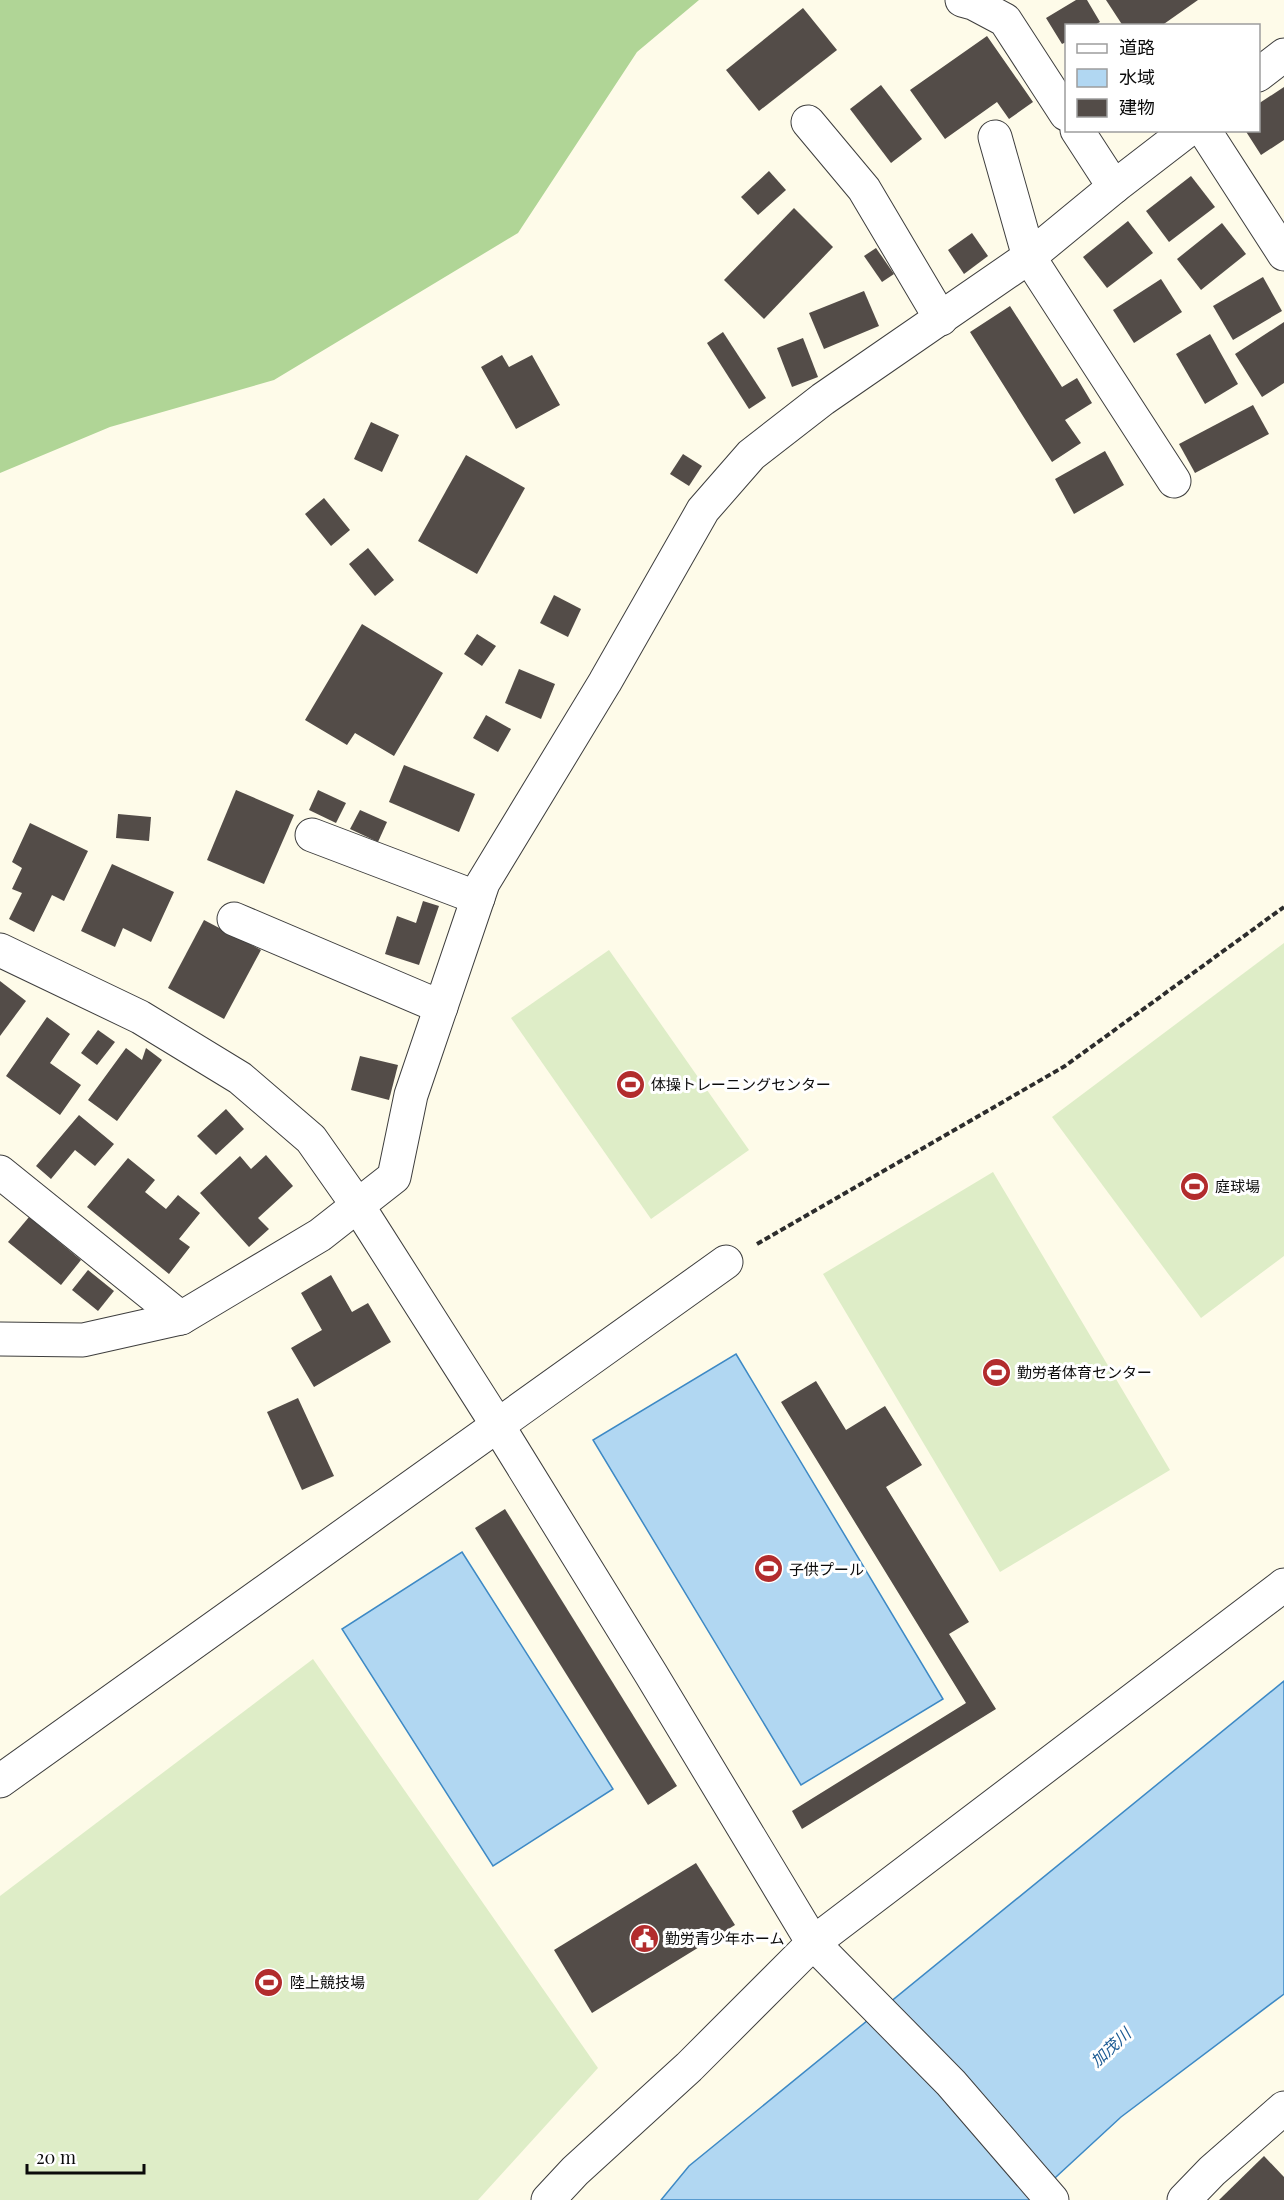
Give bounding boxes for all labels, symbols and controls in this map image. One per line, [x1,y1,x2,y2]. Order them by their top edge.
legend [1065,24,1260,132]
text: 道路 [1119,35,1155,59]
text: 水域 [1119,65,1155,89]
text: 建物 [1119,95,1155,119]
sports icon: 体操トレーニングセンター [614,1068,646,1100]
place label: 体操トレーニングセンター [651,1074,831,1094]
sports icon: 庭球場 [1178,1170,1210,1202]
place label: 庭球場 [1215,1176,1260,1196]
sports icon: 勤労者体育センター [980,1356,1012,1388]
place label: 勤労者体育センター [1017,1362,1152,1382]
sports icon: 子供プール [752,1553,784,1585]
place label: 子供プール [789,1559,864,1579]
public building icon: 勤労青少年ホーム [628,1922,660,1954]
place label: 勤労青少年ホーム [665,1928,785,1948]
sports icon: 陸上競技場 [253,1966,285,1998]
place label: 陸上競技場 [290,1972,365,1992]
water label: 加茂川 [1085,2022,1136,2071]
scale bar [27,2137,144,2175]
text: 20 m [36,2145,76,2169]

